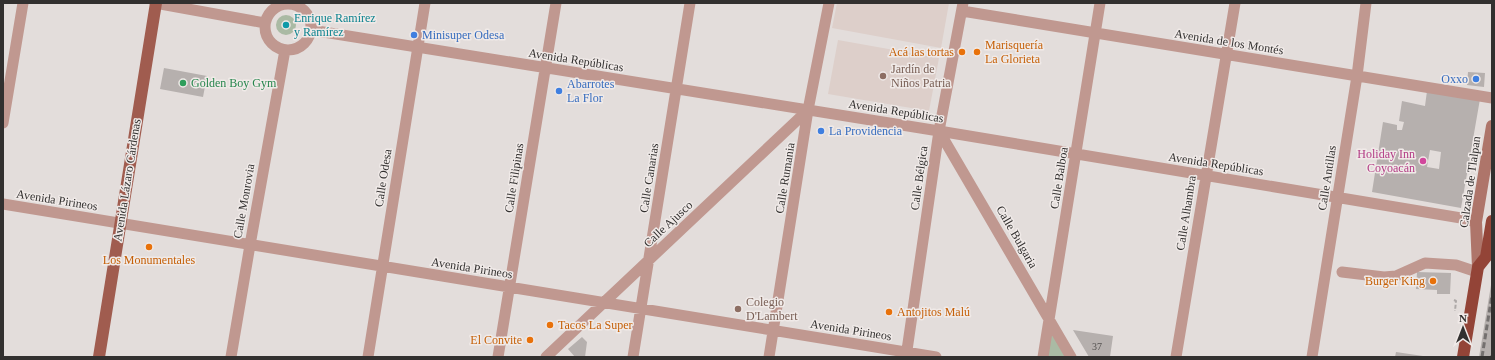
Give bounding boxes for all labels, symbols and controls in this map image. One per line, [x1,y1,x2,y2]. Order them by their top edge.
place label: Enrique Ramírez y Ramírez [294,11,376,39]
marker: Enrique Ramírez y Ramírez [281,20,291,30]
street label: Avenida de los Montés [1174,26,1285,58]
place label: Minisuper Odesa [422,28,505,42]
marker: Minisuper Odesa [409,30,419,40]
place label: Marisquería La Glorieta [985,38,1044,66]
place label: Acá las tortas [889,45,954,59]
street label: Avenida Repúblicas [527,46,625,74]
marker: Acá las tortas [957,47,967,57]
marker: Marisquería La Glorieta [972,47,982,57]
place label: Jardín de Niños Patria [891,62,951,90]
marker: Jardín de Niños Patria [878,71,888,81]
place label: Oxxo [1441,72,1468,86]
marker: Oxxo [1471,74,1481,84]
place label: Golden Boy Gym [191,76,277,90]
place label: Abarrotes La Flor [567,77,615,105]
marker: Golden Boy Gym [178,78,188,88]
marker: Abarrotes La Flor [554,86,564,96]
street label: Avenida Repúblicas [847,97,945,125]
street label: Avenida Lázaro Cárdenas [110,117,144,242]
place label: La Providencia [829,124,903,138]
marker: La Providencia [816,126,826,136]
street label: Calzada de Tlalpan [1457,135,1483,229]
street label: Calle Rumania [772,141,798,214]
street label: Calle Filipinas [502,142,526,214]
street label: Calle Canarias [637,142,661,214]
street label: Calle Bélgica [908,144,931,211]
street label: Calle Antillas [1315,144,1339,212]
street label: Calle Balboa [1047,145,1071,210]
street label: Calle Odesa [372,147,395,208]
place label: Holiday Inn Coyoacán [1357,147,1415,175]
street label: Avenida Repúblicas [1167,150,1265,178]
marker: Holiday Inn Coyoacán [1418,156,1428,166]
street label: Calle Monrovia [231,162,258,239]
street label: Calle Alhambra [1173,174,1199,251]
street label: Avenida Pirineos [15,187,99,213]
street label: Calle Ajusco [641,198,695,250]
street label: Calle Bulgaria [994,203,1041,271]
marker: Los Monumentales [144,242,154,252]
place label: Los Monumentales [103,253,195,267]
street label: Avenida Pirineos [430,255,514,281]
place label: Burger King [1365,274,1425,288]
marker: Burger King [1428,276,1438,286]
place label: Colegio D'Lambert [746,295,798,323]
marker: Colegio D'Lambert [733,304,743,314]
place label: Antojitos Malú [897,305,970,319]
marker: Antojitos Malú [884,307,894,317]
north arrow [1443,308,1483,348]
text: N [1459,312,1467,324]
street label: Avenida Pirineos [809,317,893,343]
place label: Tacos La Super [558,318,632,332]
marker: Tacos La Super [545,320,555,330]
place label: El Convite [470,333,522,347]
marker: El Convite [525,335,535,345]
house number: 37 [1092,341,1102,352]

